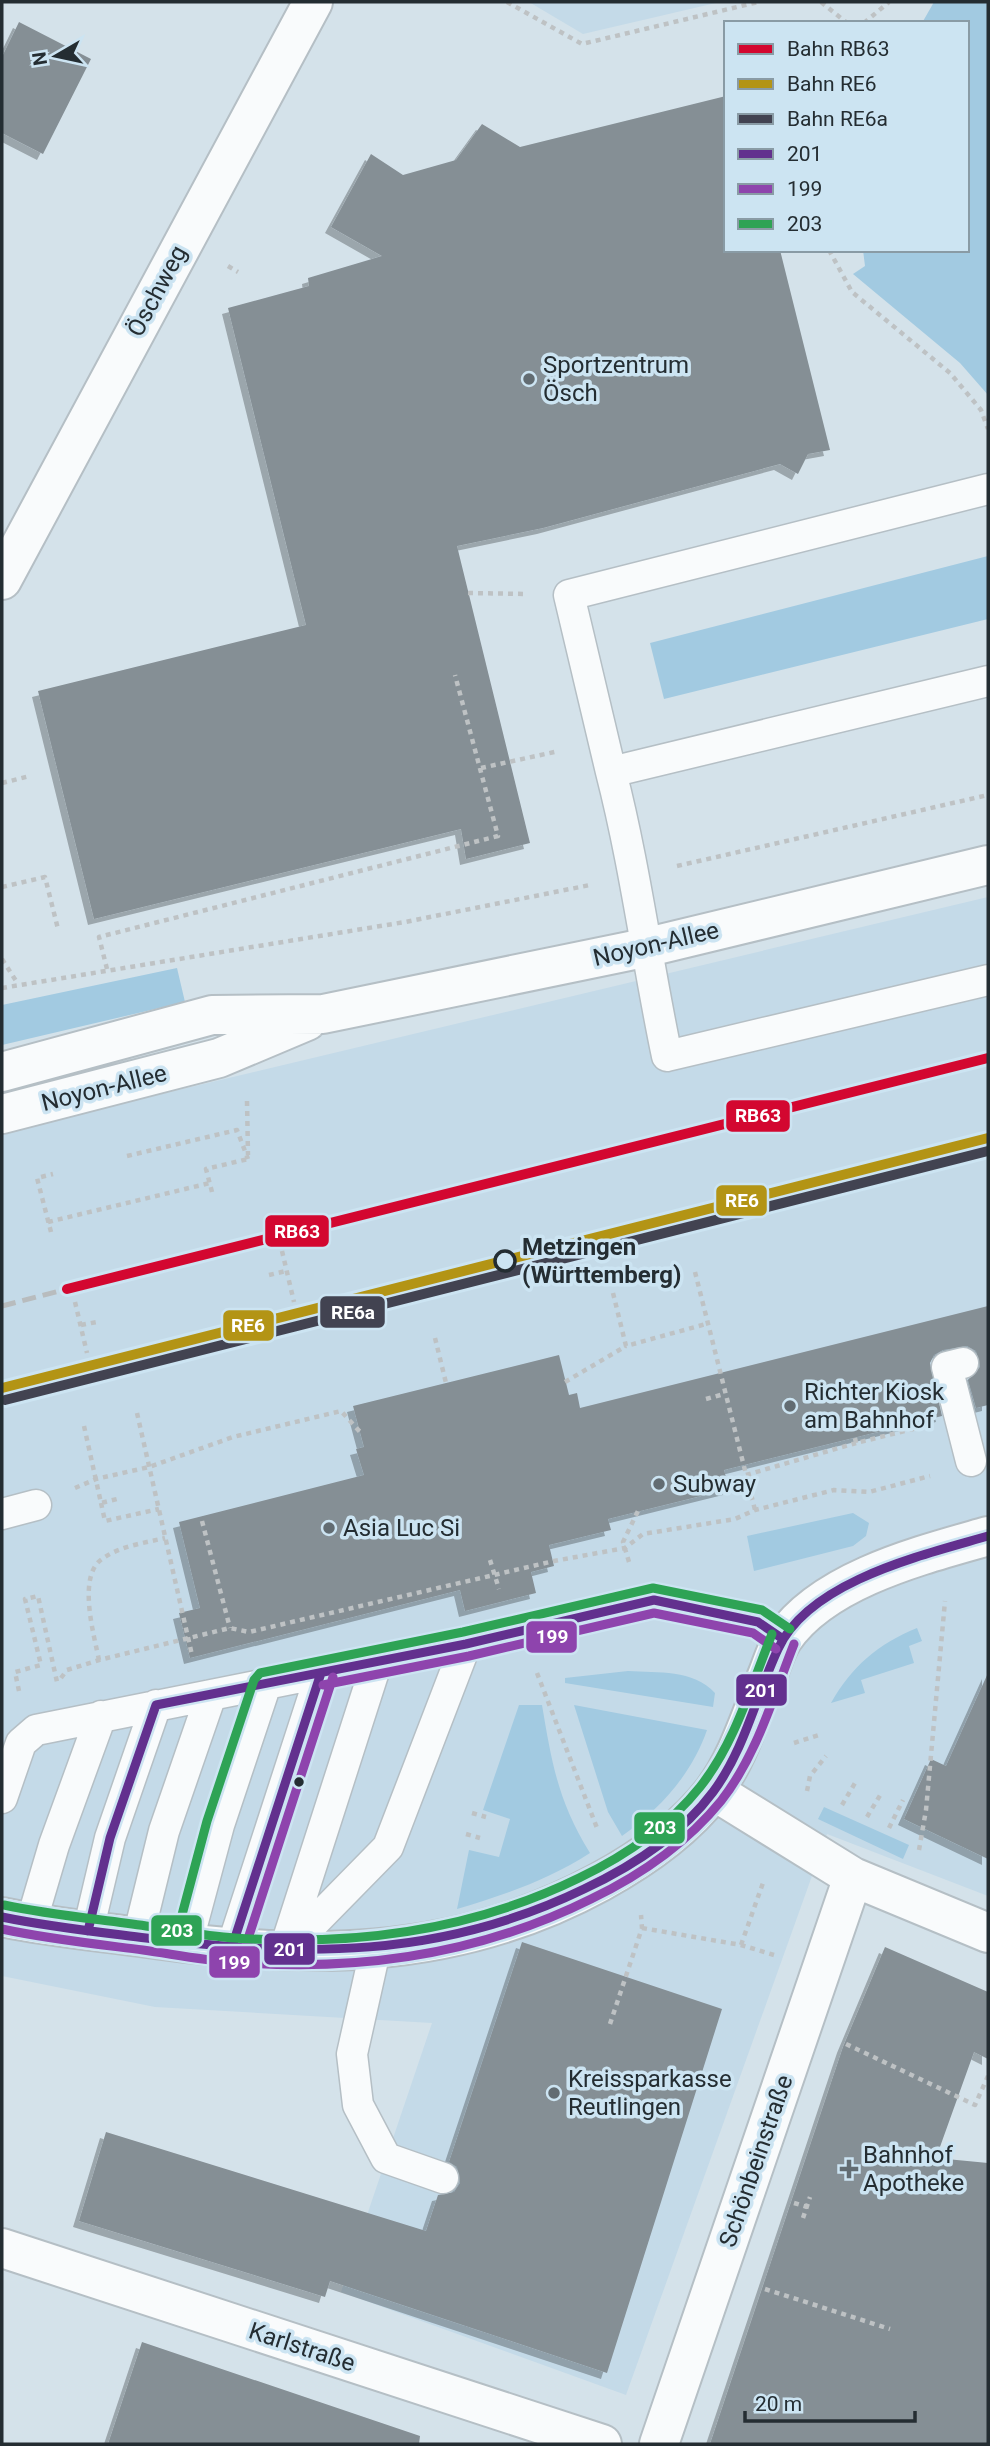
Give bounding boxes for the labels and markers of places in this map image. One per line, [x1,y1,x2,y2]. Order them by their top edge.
place label: Sportzentrum Ösch [543,351,689,407]
marker: Sportzentrum Ösch [521,371,537,387]
place label: Metzingen (Württemberg) [522,1233,682,1289]
marker: Metzingen (Württemberg) [494,1250,516,1272]
place label: Richter Kiosk am Bahnhof [804,1378,945,1434]
marker: Richter Kiosk am Bahnhof [782,1398,798,1414]
place label: Subway [673,1470,757,1498]
marker: Subway [651,1476,667,1492]
place label: Asia Luc Si [343,1514,460,1542]
marker: Asia Luc Si [321,1520,337,1536]
unlabelled marker [292,1775,306,1789]
place label: Kreissparkasse Reutlingen [568,2065,732,2121]
marker: Kreissparkasse Reutlingen [546,2085,562,2101]
place label: Bahnhof Apotheke [863,2141,964,2197]
marker: Bahnhof Apotheke [841,2161,857,2177]

